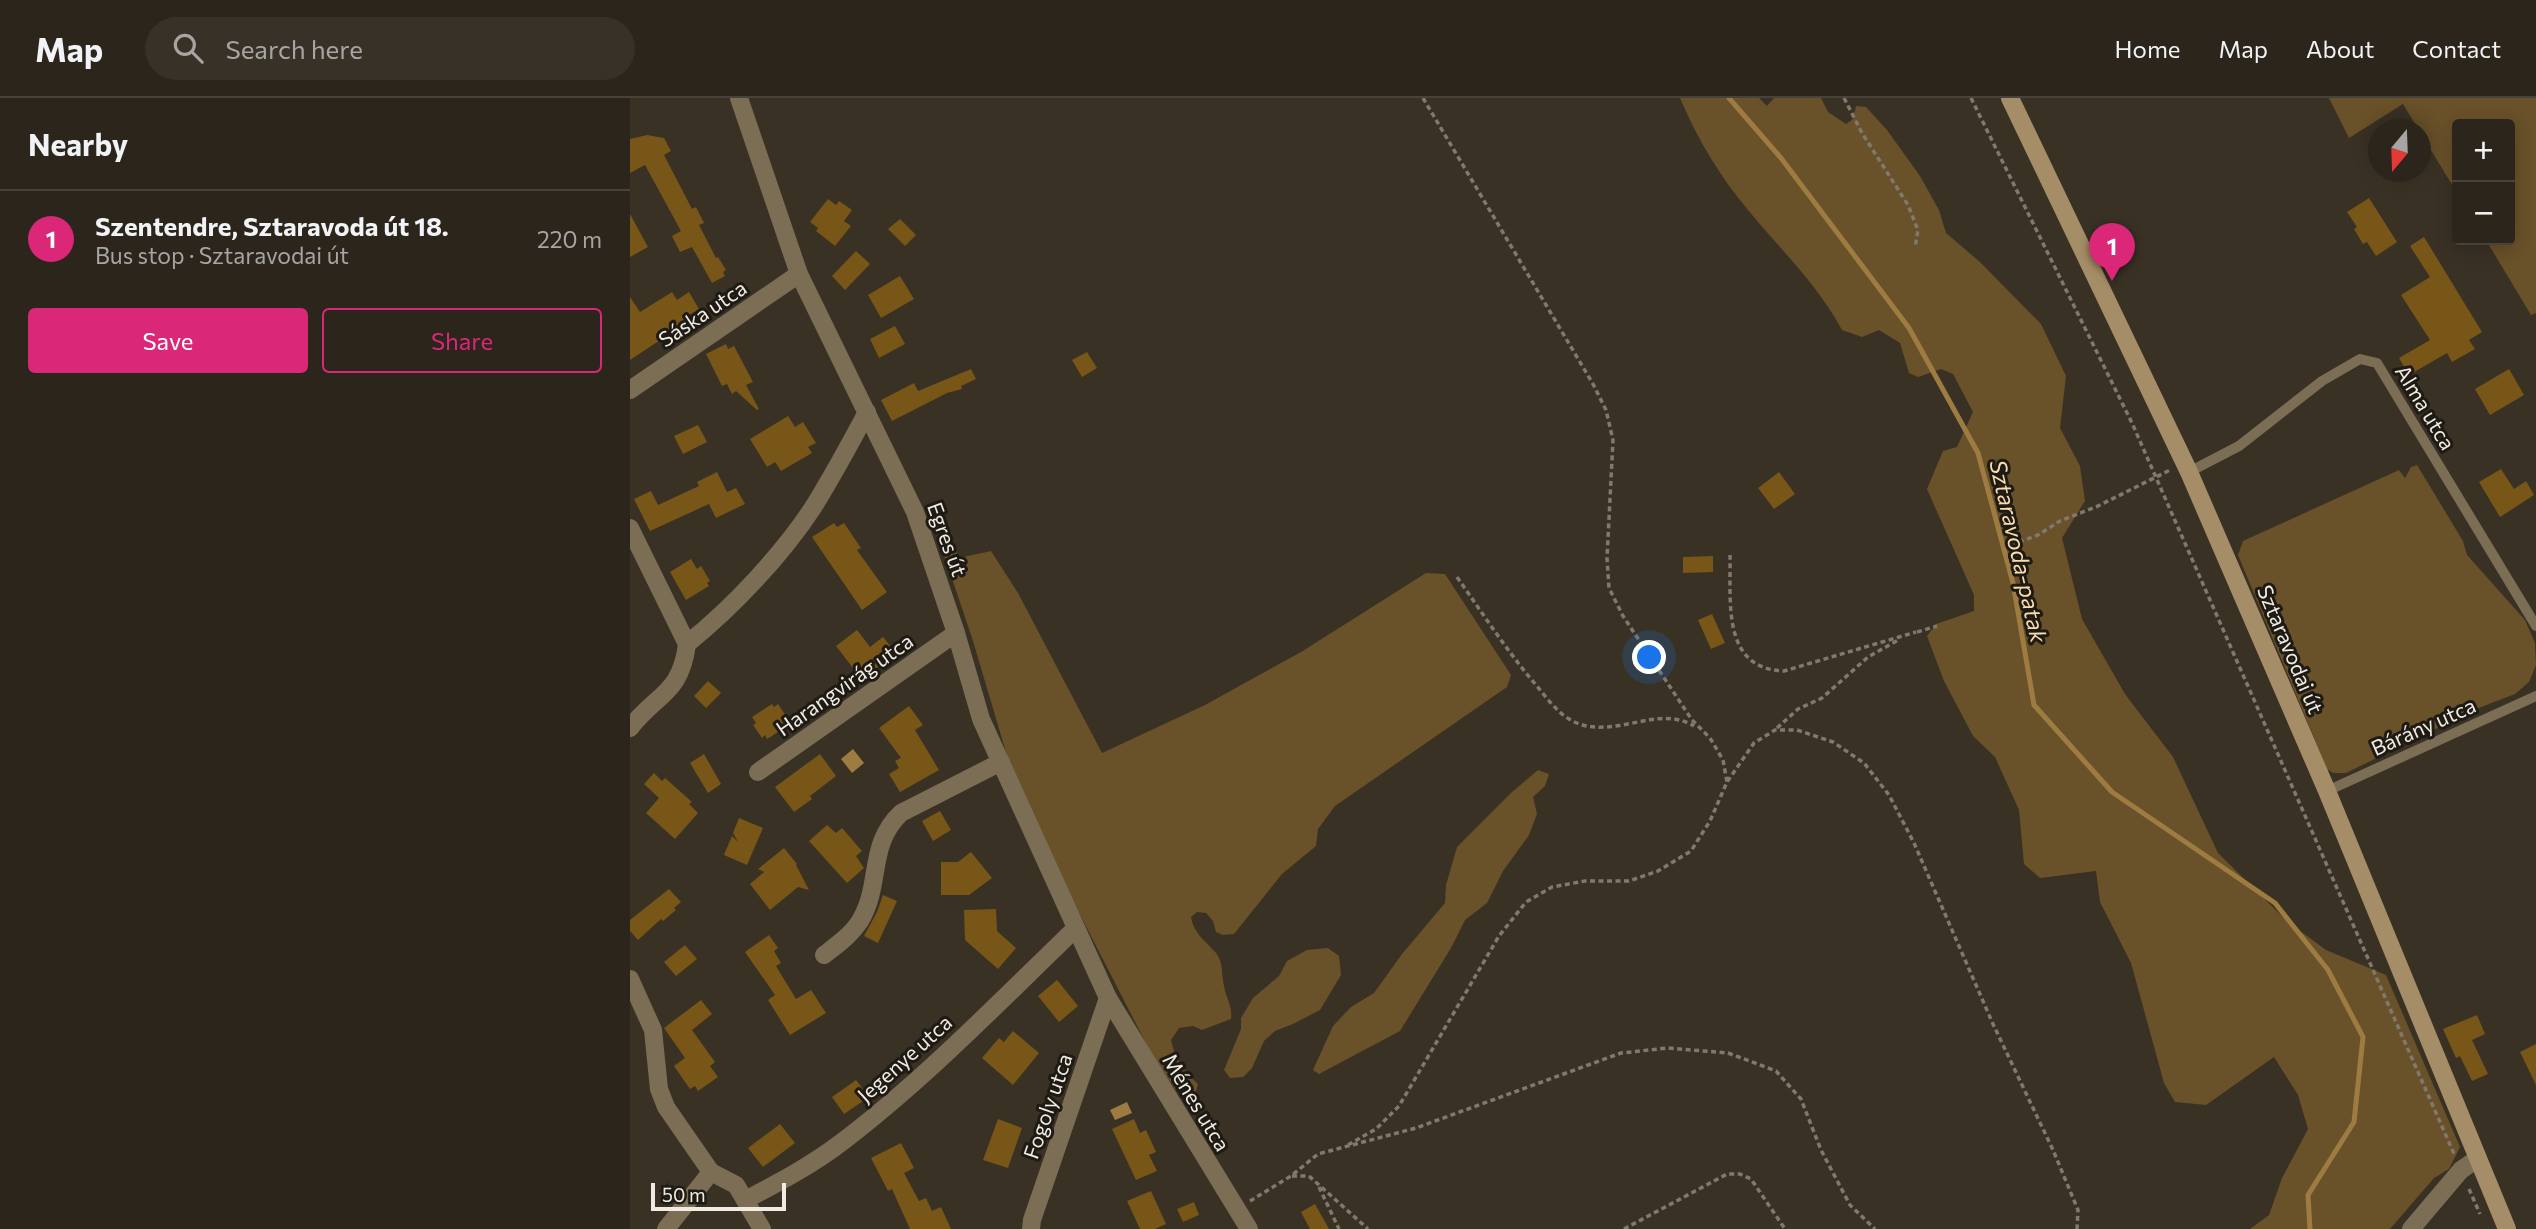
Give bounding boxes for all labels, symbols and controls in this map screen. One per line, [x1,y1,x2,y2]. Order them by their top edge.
search box [145,17,635,80]
text: Map [35,28,103,69]
icon: search [169,29,207,67]
text: Search here [225,33,363,64]
text: Home [2115,34,2181,63]
text: Map [2219,34,2268,63]
text: About [2306,34,2374,63]
text: Contact [2412,34,2501,63]
north arrow [2368,119,2431,182]
map controls [2452,119,2515,245]
button: + [2452,119,2515,182]
text: Nearby [28,125,128,162]
button: − [2452,182,2515,245]
text: Szentendre, Sztaravoda út 18. [95,210,449,241]
pin: 1 [2089,223,2135,281]
text: 1 [46,225,56,253]
text: 220 m [537,225,602,253]
text: Bus stop · Sztaravodai út [95,241,349,269]
street label: Sáska utca [653,274,751,352]
button: Save [28,308,308,373]
button: Share [322,308,602,373]
street label: Alma utca [2391,360,2461,454]
water label: Sztaravoda-patak [1984,457,2054,646]
street label: Egres út [923,499,973,579]
street label: Sztaravodai út [2253,581,2329,717]
street label: Harangvirág utca [771,627,917,741]
your location [1632,640,1666,674]
street label: Bárány utca [2367,692,2479,760]
street label: Jegenye utca [852,1009,956,1107]
street label: Ménes utca [1158,1049,1236,1155]
street label: Fogoly utca [1017,1050,1077,1162]
scale bar [651,1180,786,1212]
text: 50 m [662,1183,706,1206]

